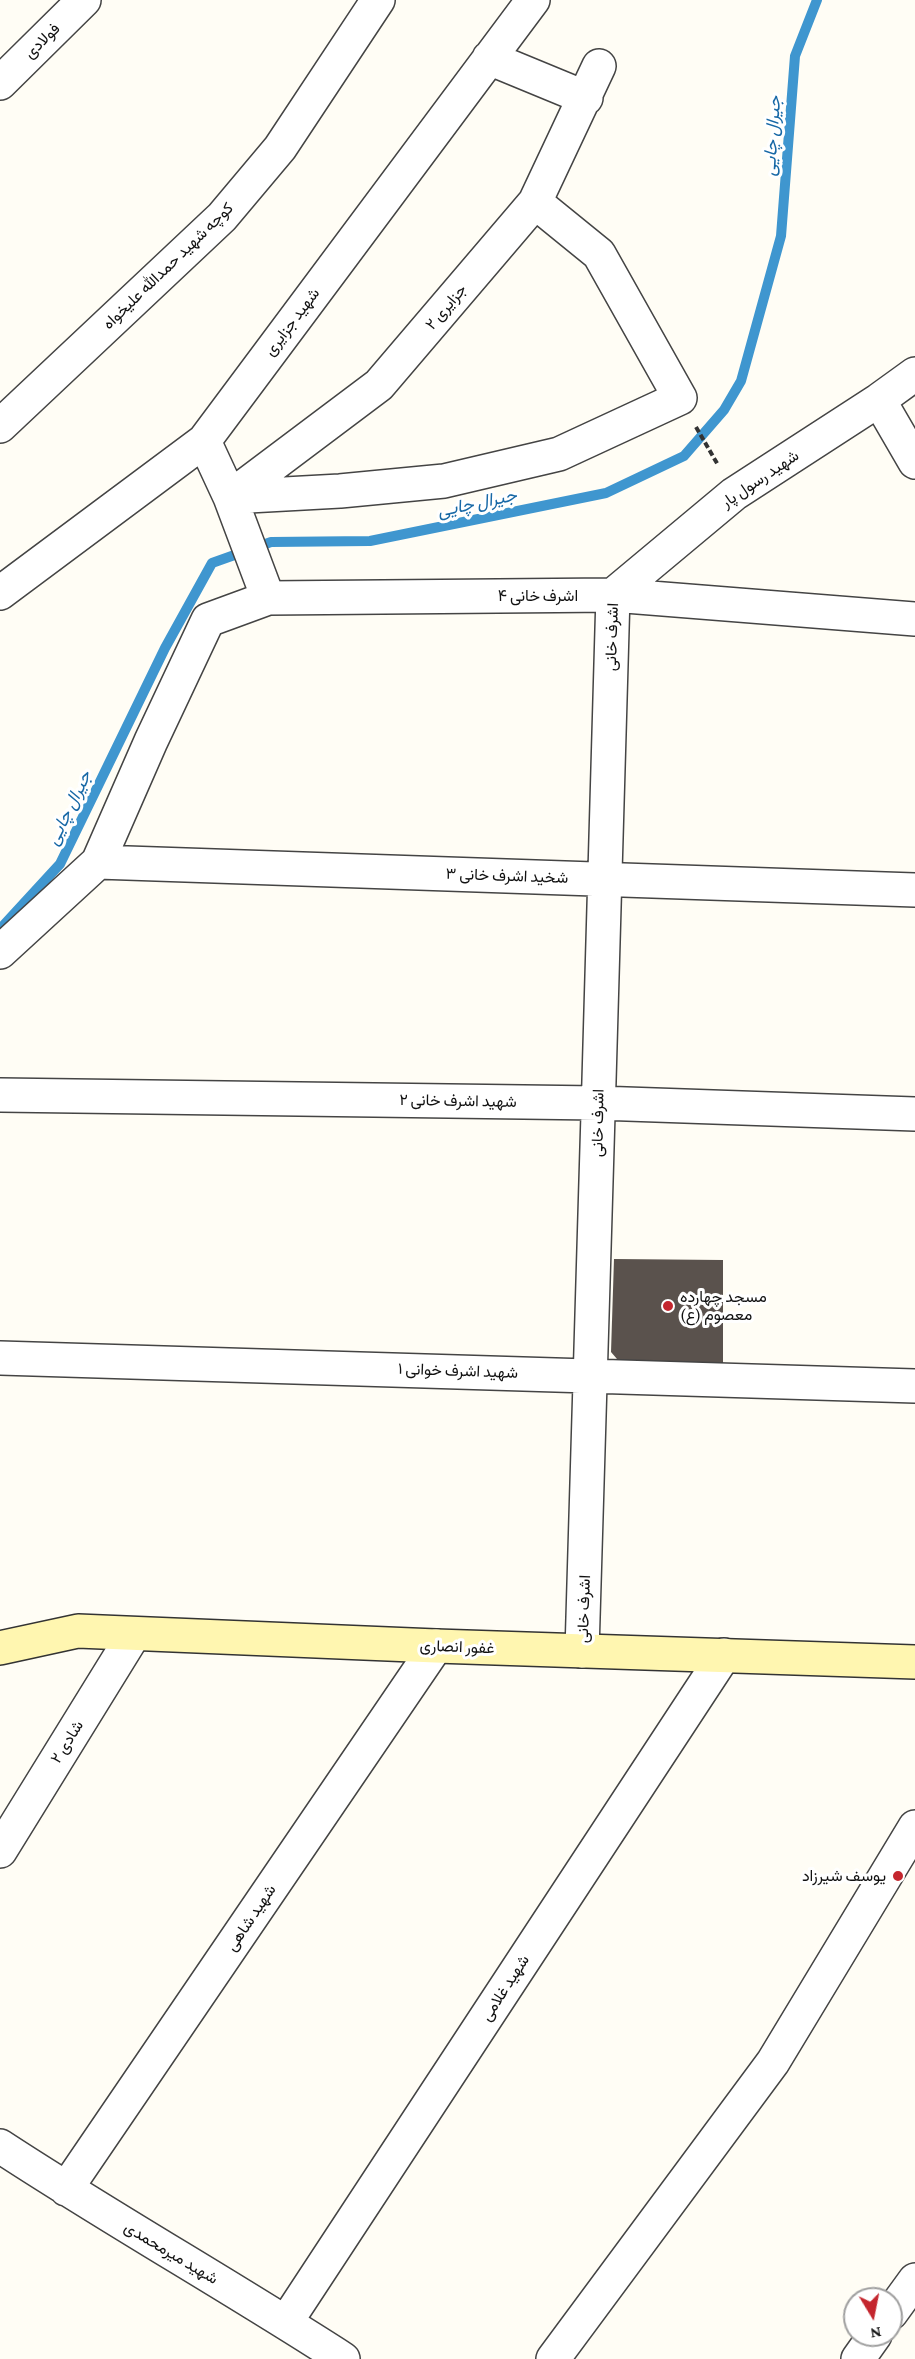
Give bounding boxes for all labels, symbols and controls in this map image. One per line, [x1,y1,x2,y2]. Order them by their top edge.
street label: فولادی [20,19,64,63]
water label: جیرال چایی [758,95,786,177]
street label: کوچه شهید حمدالله علیخواه [99,199,237,333]
street label: جزایری ۲ [421,280,471,334]
street label: شهید جزایری [260,284,324,360]
street label: شهید رسول پار [717,446,803,512]
water label: جیرال چایی [435,484,519,522]
street label: اشرف خانی ۴ [498,586,578,606]
street label: اشرف خانی [601,603,623,671]
water label: جیرال چایی [42,767,96,849]
street label: شخید اشرف خانی ۳ [445,864,569,888]
street label: اشرف خانی [588,1089,608,1157]
street label: شهید اشرف خانی ۲ [399,1090,517,1112]
place label: مسجد چهارده معصوم (ع) [680,1287,767,1325]
marker: مسجد چهارده معصوم (ع) [661,1299,675,1313]
street label: شهید اشرف خوانی ۱ [398,1359,518,1383]
street label: اشرف خانی [573,1575,595,1643]
street label: غفور انصاری [419,1636,495,1658]
street label: شادی ۲ [46,1717,88,1767]
place label: یوسف شیرزاد [802,1866,886,1886]
marker: یوسف شیرزاد [891,1869,905,1883]
street label: شهید شاهی [222,1881,280,1955]
street label: شهید غلامی [476,1951,534,2025]
street label: شهید میرمحمدی [121,2217,221,2289]
north arrow [843,2287,903,2347]
text: N [869,2324,883,2343]

